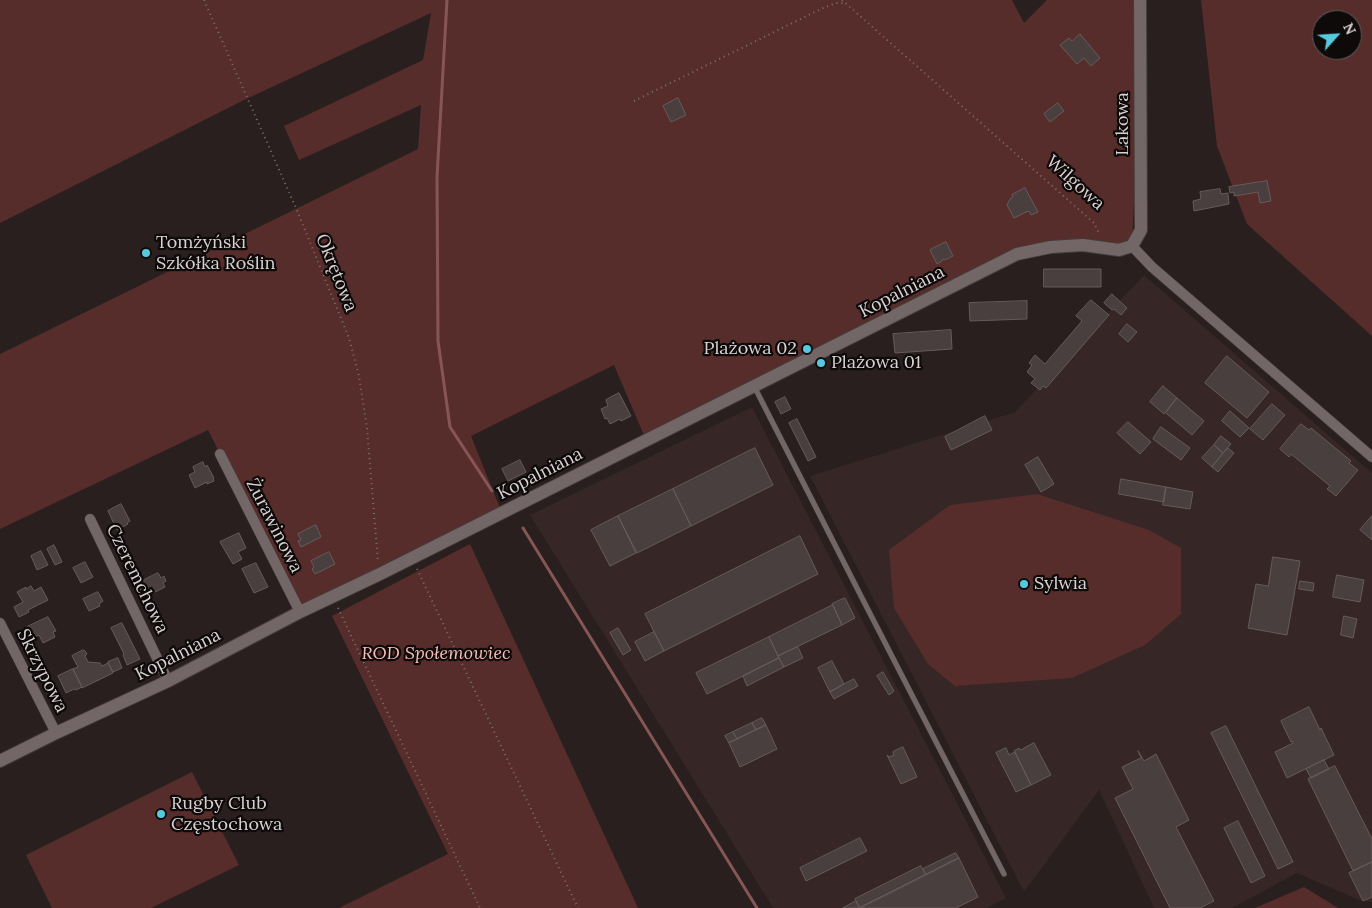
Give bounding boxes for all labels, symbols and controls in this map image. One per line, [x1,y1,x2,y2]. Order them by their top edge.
north arrow [1312,10,1362,60]
text: N [1339,20,1360,38]
street label: Lakowa [1112,92,1134,156]
street label: Wilgowa [1041,151,1109,215]
street label: Okrętowa [311,231,361,315]
place label: Tomżyński Szkółka Roślin [156,232,276,274]
marker: Tomżyński Szkółka Roślin [140,247,152,259]
street label: Kopalniana [856,261,948,323]
place label: Plażowa 02 [704,338,797,360]
marker: Plażowa 02 [801,343,813,355]
place label: Plażowa 01 [831,352,921,374]
marker: Plażowa 01 [815,357,827,369]
street label: Kopalniana [494,443,586,505]
street label: Żurawinowa [241,475,307,577]
street label: Czeremchowa [101,521,173,637]
place label: Sylwia [1034,573,1087,595]
marker: Sylwia [1018,578,1030,590]
street label: Kopalniana [132,624,224,686]
street label: Skrzypowa [12,626,72,716]
park label: ROD Społemowiec [361,643,511,665]
place label: Rugby Club Częstochowa [171,793,282,836]
marker: Rugby Club Częstochowa [155,808,167,820]

